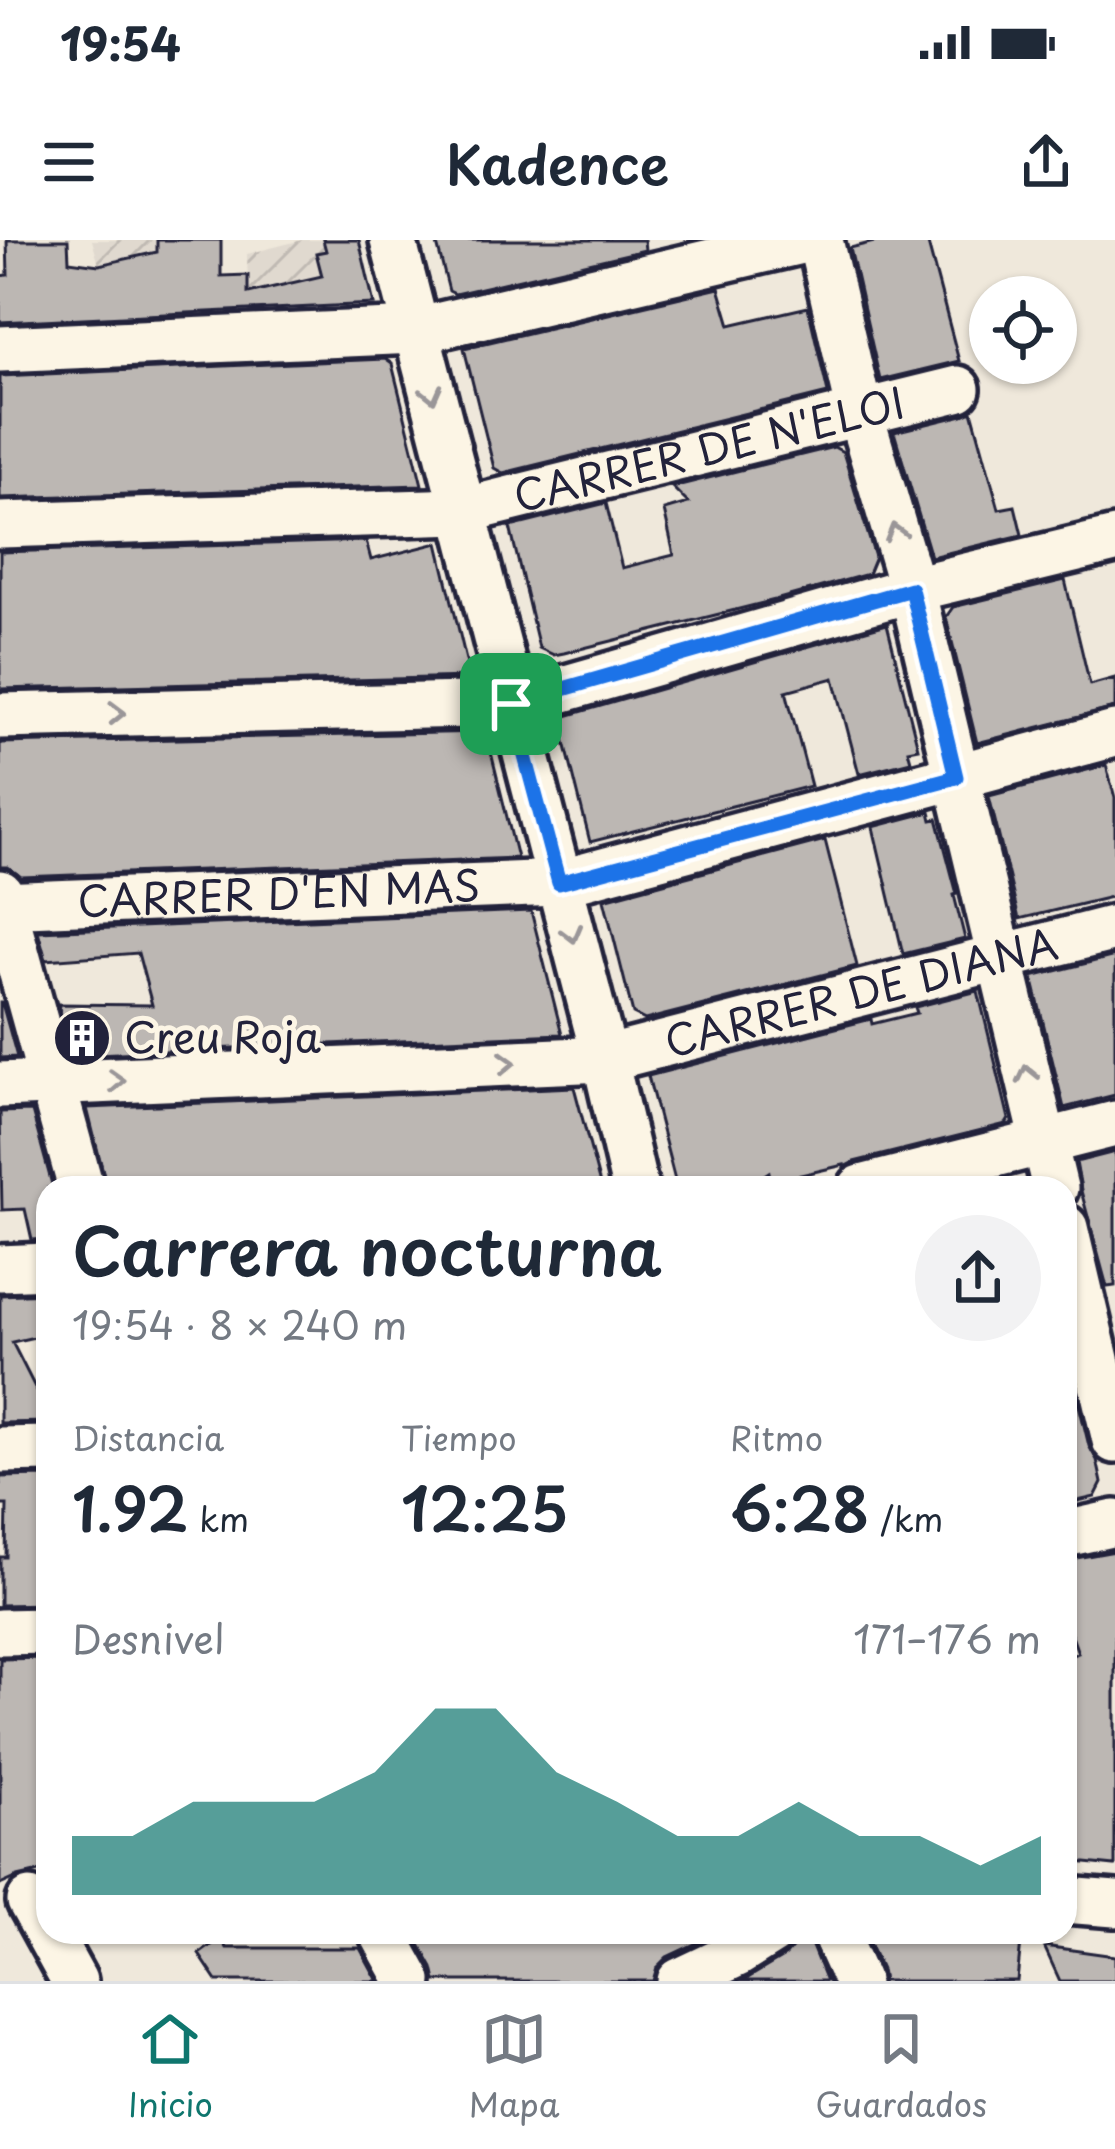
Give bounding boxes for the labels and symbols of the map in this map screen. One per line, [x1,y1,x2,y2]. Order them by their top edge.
street label: CARRER DE N'ELOI [507,369,911,526]
one-way arrow [418,384,443,404]
one-way arrow [884,522,909,543]
pin [460,653,562,755]
one-way arrow [108,701,127,727]
street label: CARRER D'EN MAS [76,852,481,931]
street label: CARRER DE DIANA [657,910,1064,1071]
one-way arrow [558,924,583,944]
place label: Creu Roja [124,1004,321,1067]
building icon: Creu Roja [51,1007,113,1069]
one-way arrow [498,1050,517,1076]
one-way arrow [1016,1065,1041,1085]
one-way arrow [108,1068,127,1094]

